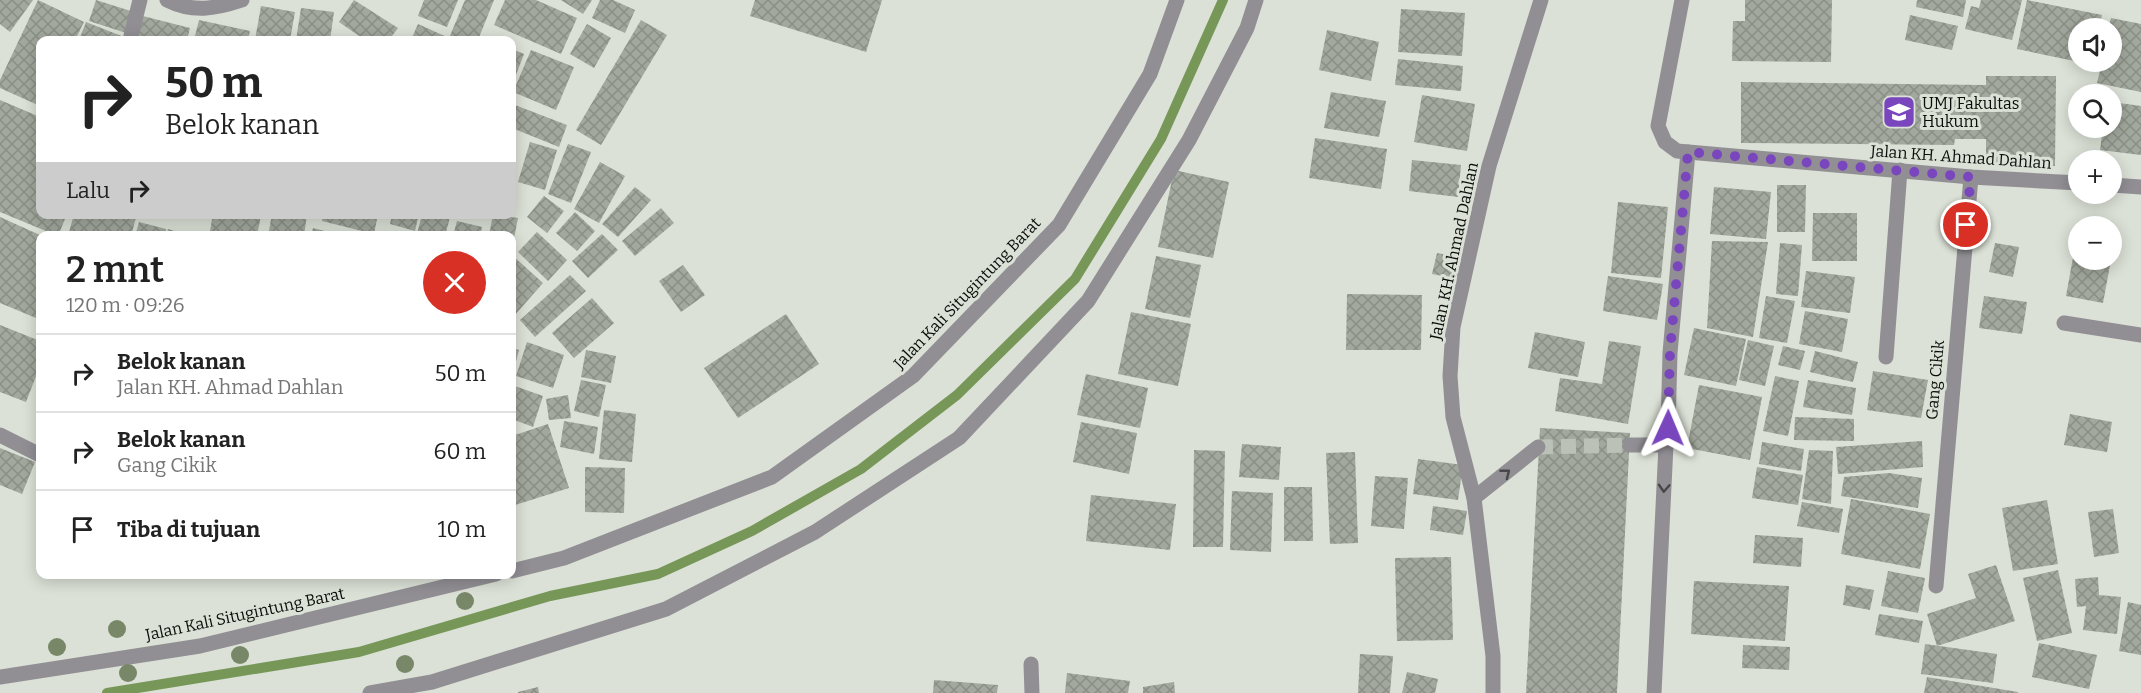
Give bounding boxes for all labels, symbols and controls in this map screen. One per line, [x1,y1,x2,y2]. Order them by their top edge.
map controls [2068,18,2122,270]
button: sound [2068,18,2122,72]
text: 50 m [165,58,262,108]
icon: right [66,60,144,138]
button: search [2068,84,2122,138]
school or university icon: UMJ Fakultas Hukum [1881,94,1917,130]
place label: UMJ Fakultas Hukum [1922,94,2019,131]
text: Belok kanan [165,109,319,141]
street label: Jalan KH. Ahmad Dahlan [1869,141,2052,173]
button: + [2068,150,2122,204]
street label: Jalan KH. Ahmad Dahlan [1426,160,1482,343]
icon: right [122,174,155,207]
text: Lalu [66,177,110,204]
pin [1940,199,1991,250]
icon: arrive [1949,208,1982,241]
street label: Jalan Kali Situgintung Barat [889,213,1045,373]
button: − [2068,216,2122,270]
text: 2 mnt [66,248,164,292]
button: close [423,251,486,314]
text: 120 m · 09:26 [66,293,185,317]
street label: Gang Cikik [1922,339,1948,421]
text: Belok kanan [117,348,245,375]
icon: right [66,357,99,390]
text: 50 m [435,360,486,387]
text: Jalan KH. Ahmad Dahlan [117,375,343,399]
position arrow [1636,396,1700,460]
text: Belok kanan [117,426,245,453]
icon: right [66,435,99,468]
text: 60 m [434,438,486,465]
text: Gang Cikik [117,453,217,477]
one-way arrow [1499,469,1510,480]
one-way arrow [1658,484,1671,493]
icon: arrive [66,513,99,546]
text: Tiba di tujuan [117,516,260,543]
text: 10 m [438,516,486,543]
street label: Jalan Kali Situgintung Barat [143,584,347,645]

